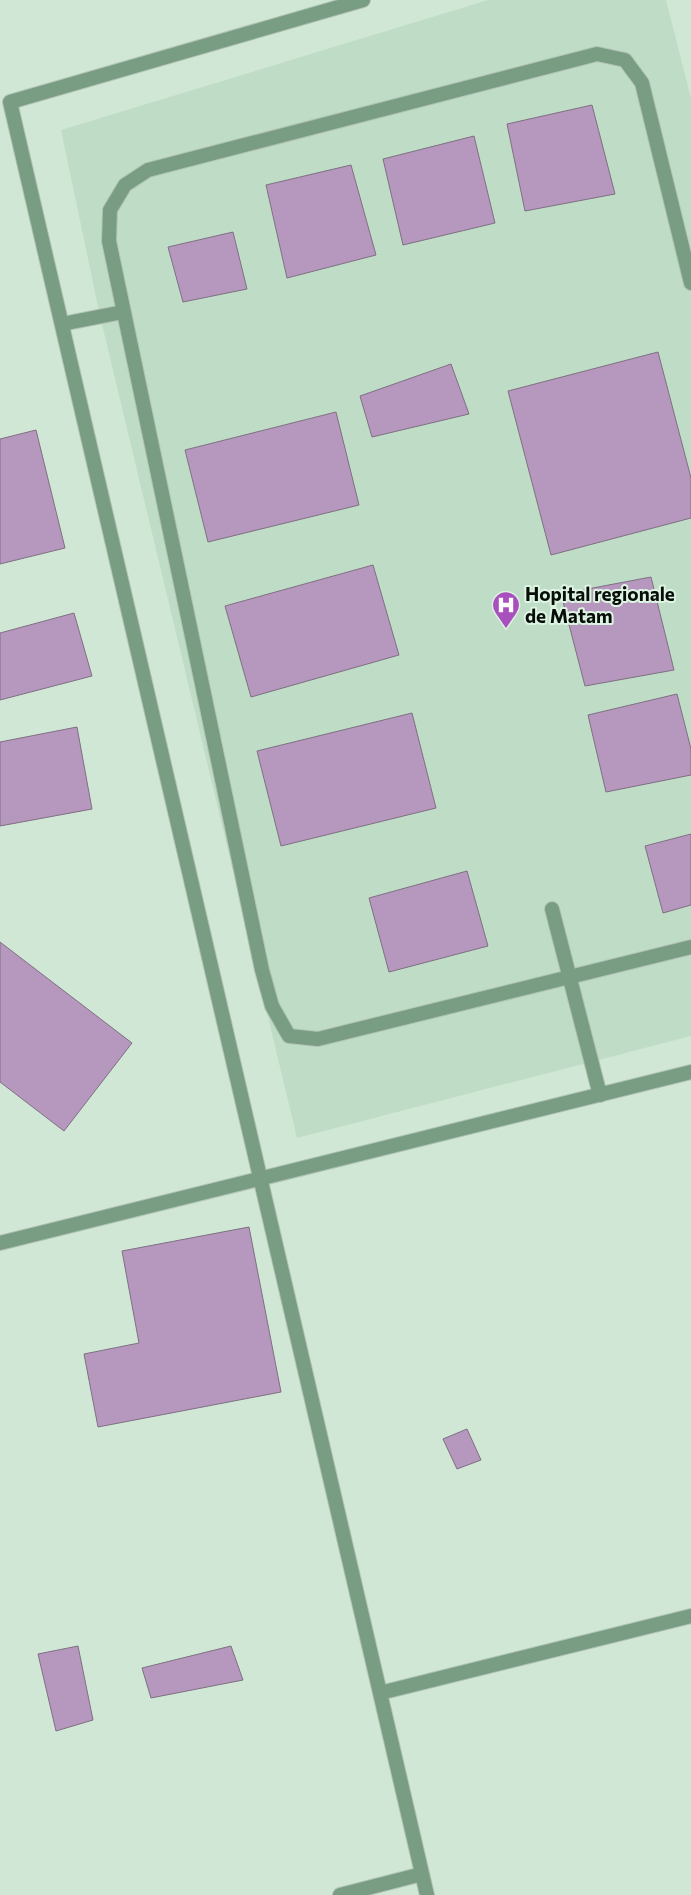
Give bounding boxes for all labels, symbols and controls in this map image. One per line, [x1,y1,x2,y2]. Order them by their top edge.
place label: Hopital regionale de Matam [525,582,675,627]
hospital icon: Hopital regionale de Matam [491,590,521,629]

